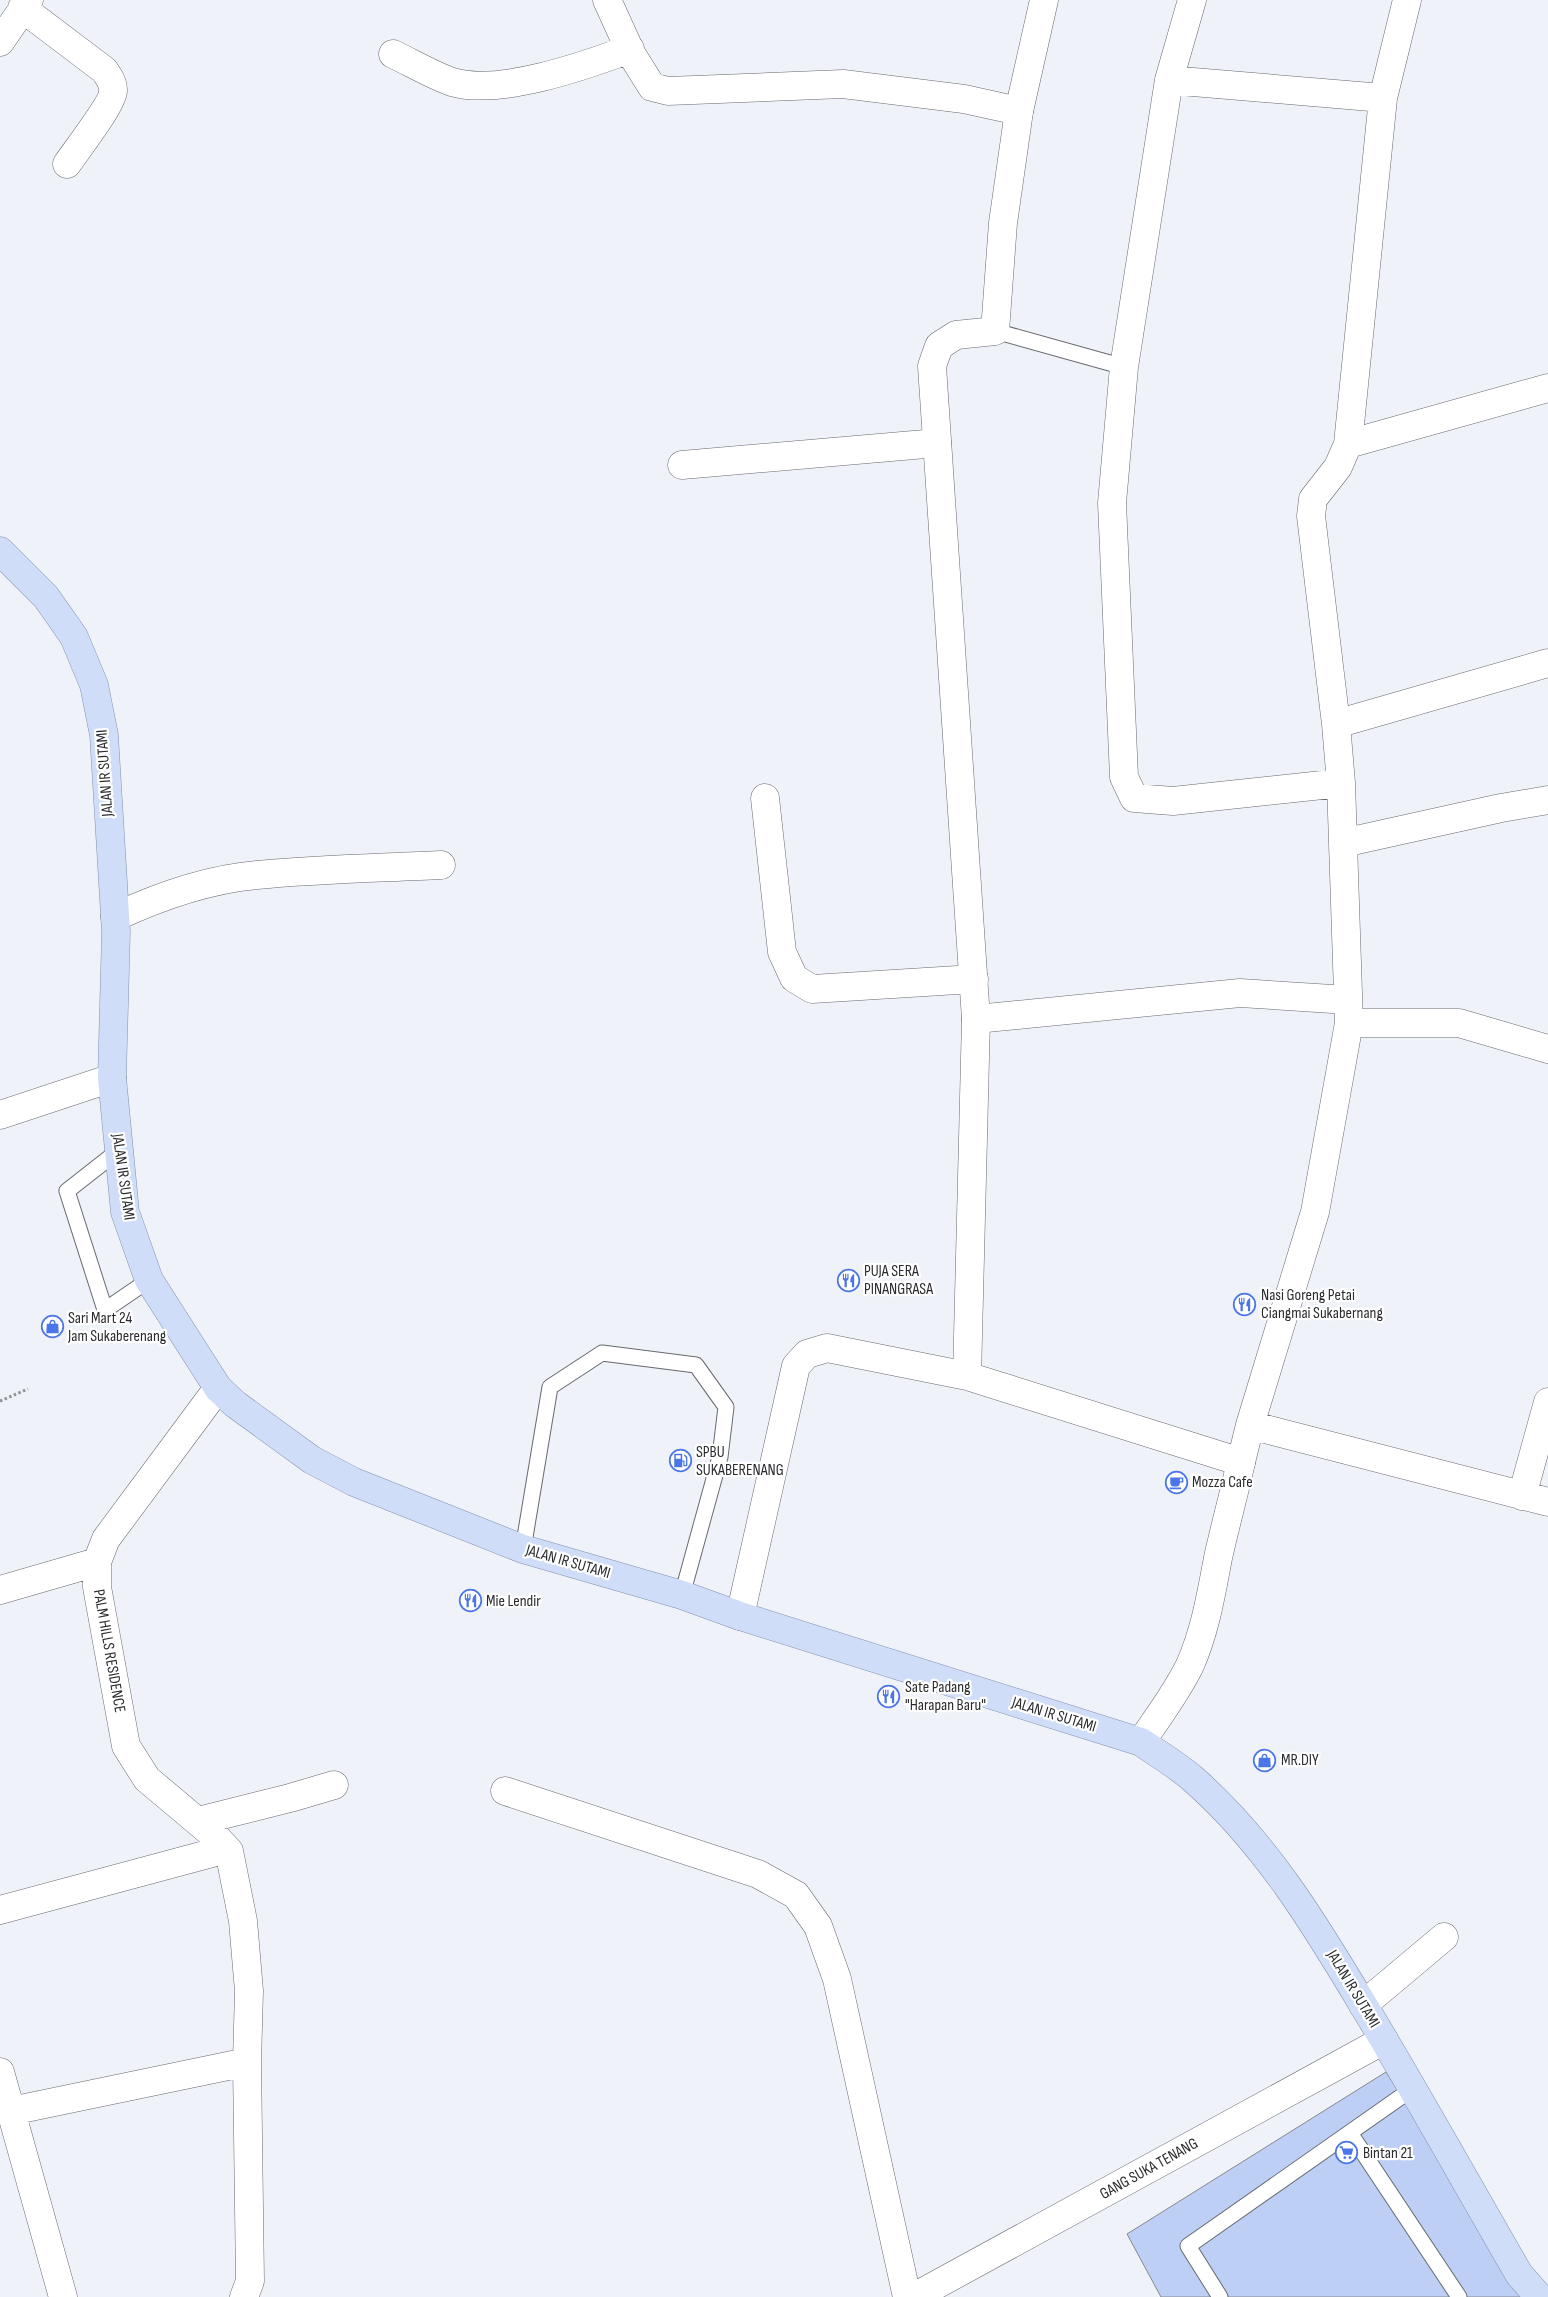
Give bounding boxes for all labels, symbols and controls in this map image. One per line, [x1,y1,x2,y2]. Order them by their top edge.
street label: JALAN IR SUTAMI [92,729,118,818]
street label: JALAN IR SUTAMI [107,1132,138,1221]
place label: PUJA SERA PINANGRASA [864,1262,933,1299]
restaurant icon: PUJA SERA PINANGRASA [836,1268,860,1292]
place label: Nasi Goreng Petai Ciangmai Sukabernang [1261,1286,1383,1323]
restaurant icon: Nasi Goreng Petai Ciangmai Sukabernang [1233,1292,1257,1316]
place label: Sari Mart 24 Jam Sukaberenang [67,1309,166,1346]
shop icon: Sari Mart 24 Jam Sukaberenang [40,1315,64,1339]
place label: SPBU SUKABERENANG [696,1443,784,1480]
fuel station icon: SPBU SUKABERENANG [668,1449,692,1473]
cafe icon: Mozza Cafe [1164,1470,1188,1494]
place label: Mozza Cafe [1192,1473,1253,1492]
street label: JALAN IR SUTAMI [523,1541,612,1583]
street label: PALM HILLS RESIDENCE [89,1588,129,1714]
restaurant icon: Mie Lendir [458,1589,482,1613]
place label: Mie Lendir [486,1592,541,1611]
place label: Sate Padang "Harapan Baru" [905,1678,986,1715]
restaurant icon: Sate Padang "Harapan Baru" [877,1684,901,1708]
street label: JALAN IR SUTAMI [1009,1693,1098,1737]
shop icon: MR.DIY [1253,1748,1277,1772]
place label: MR.DIY [1281,1751,1319,1770]
street label: JALAN IR SUTAMI [1322,1946,1384,2031]
street label: GANG SUKA TENANG [1097,2134,1201,2204]
supermarket icon: Bintan 21 [1335,2141,1359,2165]
place label: Bintan 21 [1363,2144,1413,2163]

